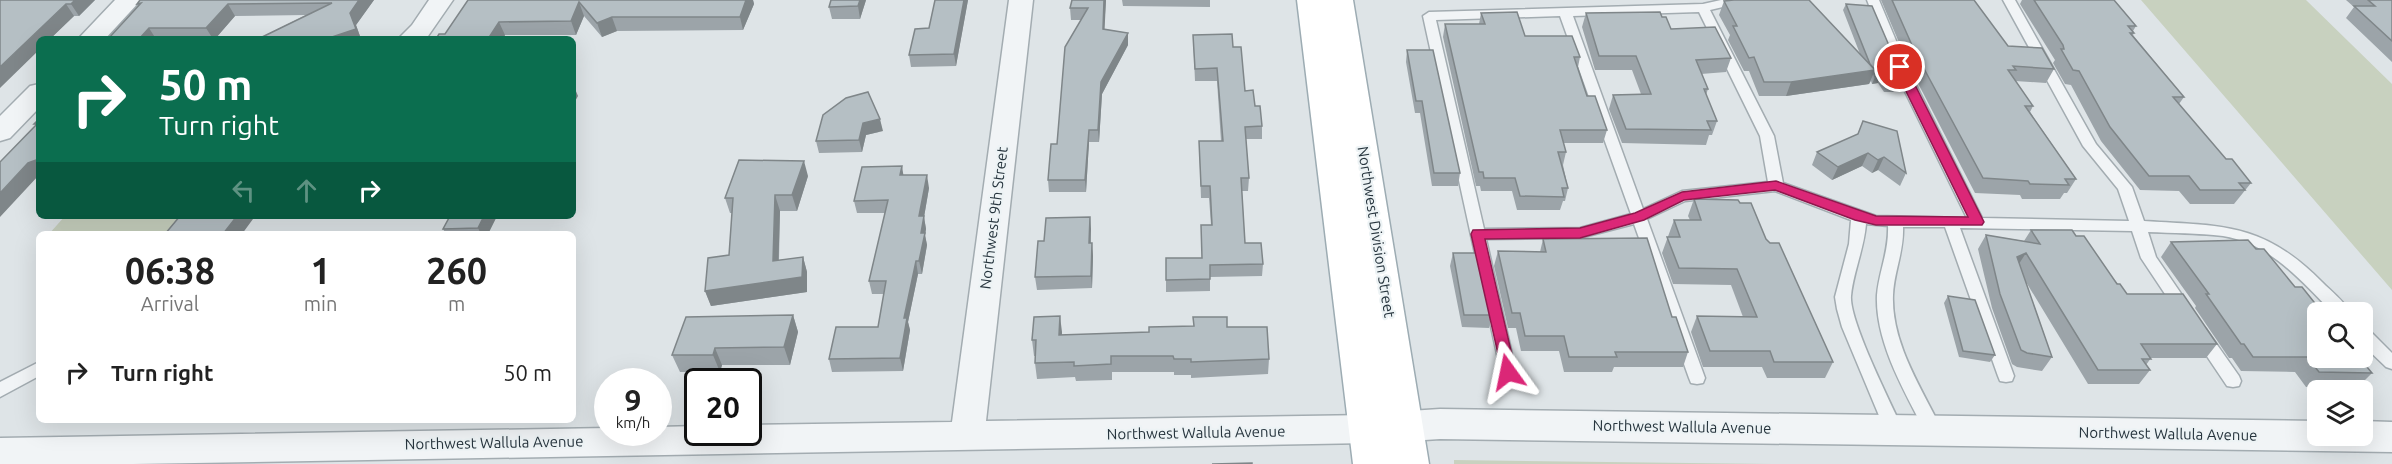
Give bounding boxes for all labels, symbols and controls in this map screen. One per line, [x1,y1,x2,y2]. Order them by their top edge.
pin [1874,41,1925,92]
icon: arrive [1883,50,1916,83]
icon: right [60,60,138,138]
text: 50 m [159,61,253,108]
text: Turn right [159,110,279,140]
street label: Northwest Division Street [1355,145,1398,319]
street label: Northwest 9th Street [976,146,1011,290]
icon: left [227,174,260,207]
icon: ahead [290,174,323,207]
icon: right [353,174,386,207]
text: 06:38 [125,250,215,291]
text: 1 [310,250,331,291]
text: 260 [426,250,487,291]
text: Arrival [141,292,199,315]
text: min [304,292,337,315]
text: m [448,292,465,315]
map controls [2307,302,2373,446]
button: search [2307,302,2373,368]
position arrow [1476,340,1540,404]
icon: right [60,356,93,389]
text: Turn right [111,360,213,385]
text: 50 m [503,360,552,385]
speed limit sign: 20 [684,368,762,446]
button: layers [2307,380,2373,446]
text: 9 [625,383,641,417]
text: km/h [616,414,650,431]
street label: Northwest Wallula Avenue [1593,416,1772,437]
street label: Northwest Wallula Avenue [1106,422,1285,443]
street label: Northwest Wallula Avenue [2079,423,2258,444]
street label: Northwest Wallula Avenue [404,432,583,453]

